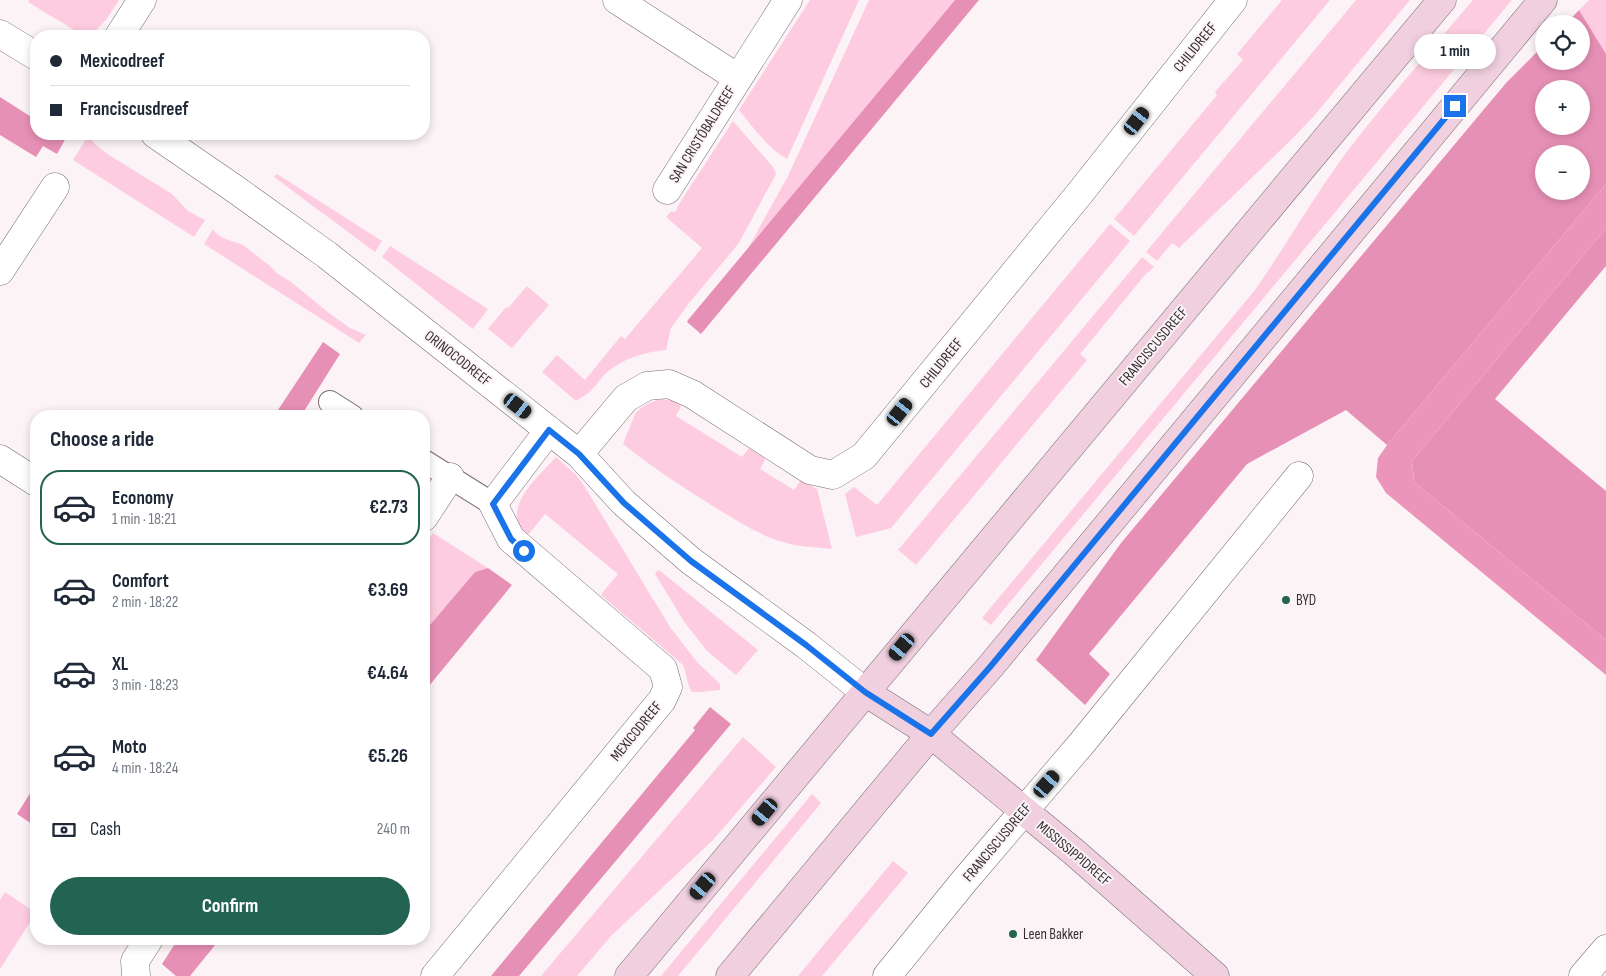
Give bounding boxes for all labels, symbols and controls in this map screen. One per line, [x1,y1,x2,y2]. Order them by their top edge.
map controls [1535,15,1590,200]
button: locate [1535,15,1590,70]
street label: CHILIDREEF [1169,18,1221,76]
callout: 1 min [1414,34,1496,68]
text: 1 min [1440,42,1470,61]
text: Mexicodreef [80,50,164,73]
button: + [1535,80,1590,135]
street label: SAN CRISTÓBALDREEF [665,82,740,186]
route end [1444,95,1466,117]
text: Franciscusdreef [80,98,188,121]
car [1121,105,1152,137]
button: − [1535,145,1590,200]
street label: FRANCISCUSDREEF [1115,303,1192,390]
street label: ORINOCODREEF [420,326,495,390]
street label: CHILIDREEF [915,334,967,392]
car [501,391,534,421]
car [884,396,915,428]
text: Choose a ride [50,426,154,453]
icon: car [52,485,97,530]
text: Economy [112,487,174,510]
text: €2.73 [369,496,408,519]
text: 1 min · 18:21 [112,510,176,529]
route start [513,540,535,562]
icon: car [52,568,97,613]
text: Comfort [112,570,169,593]
text: €3.69 [368,579,408,602]
place label: BYD [1296,591,1316,610]
text: 2 min · 18:22 [112,593,178,612]
marker: BYD [1280,594,1292,606]
car [886,631,917,663]
icon: car [52,651,97,696]
text: XL [112,653,128,676]
text: €4.64 [367,662,408,685]
text: 3 min · 18:23 [112,676,179,695]
street label: MEXICODREEF [606,697,666,765]
icon: car [52,734,97,779]
text: Moto [112,736,147,759]
text: €5.26 [368,745,408,768]
text: 4 min · 18:24 [112,759,178,778]
car [1031,768,1062,800]
car [749,796,780,828]
street label: FRANCISCUSDREEF [959,799,1036,886]
icon: cash [50,816,78,844]
street label: MISSISSIPPIDREEF [1033,817,1115,890]
text: Cash [90,818,121,841]
text: 240 m [377,820,410,839]
car [687,870,718,902]
button: Confirm [50,877,410,935]
place label: Leen Bakker [1023,925,1084,944]
marker: Leen Bakker [1007,928,1019,940]

